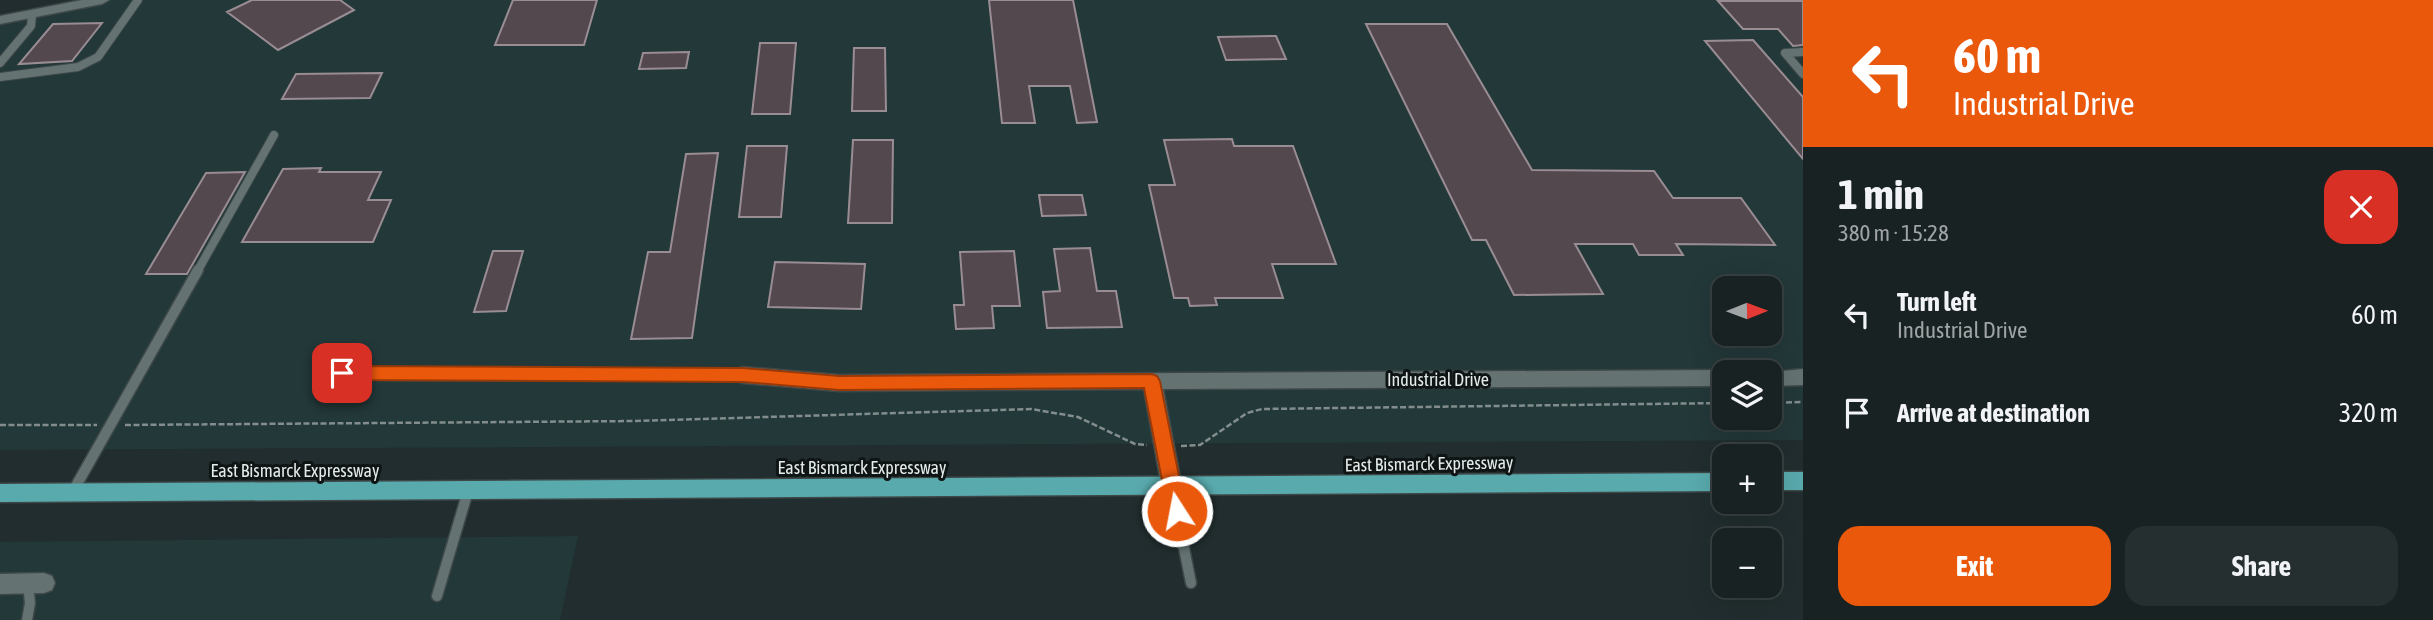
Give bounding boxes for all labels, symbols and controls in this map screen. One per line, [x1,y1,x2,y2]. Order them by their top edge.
text: 60 m [1953,27,2041,83]
icon: left [1838,28,1929,119]
text: Industrial Drive [1953,85,2134,122]
text: 1 min [1838,170,1924,218]
button: close [2324,170,2398,244]
text: 380 m · 15:28 [1838,220,1949,246]
north arrow [1712,276,1782,346]
map controls [1712,276,1782,598]
text: Turn left [1897,287,1977,317]
icon: left [1838,296,1876,334]
text: 60 m [2351,300,2398,330]
text: Industrial Drive [1897,317,2027,343]
pin [312,343,372,403]
icon: arrive [323,354,361,392]
button: layers [1712,360,1782,430]
street label: Industrial Drive [1387,369,1489,390]
icon: arrive [1838,394,1876,432]
text: Arrive at destination [1897,398,2090,428]
text: 320 m [2339,398,2398,428]
button: + [1712,444,1782,514]
street label: East Bismarck Expressway [1344,452,1514,475]
street label: East Bismarck Expressway [778,457,946,478]
street label: East Bismarck Expressway [211,460,379,481]
position arrow [1140,474,1214,548]
button: Exit [1838,526,2111,606]
button: Share [2125,526,2398,606]
button: − [1712,528,1782,598]

